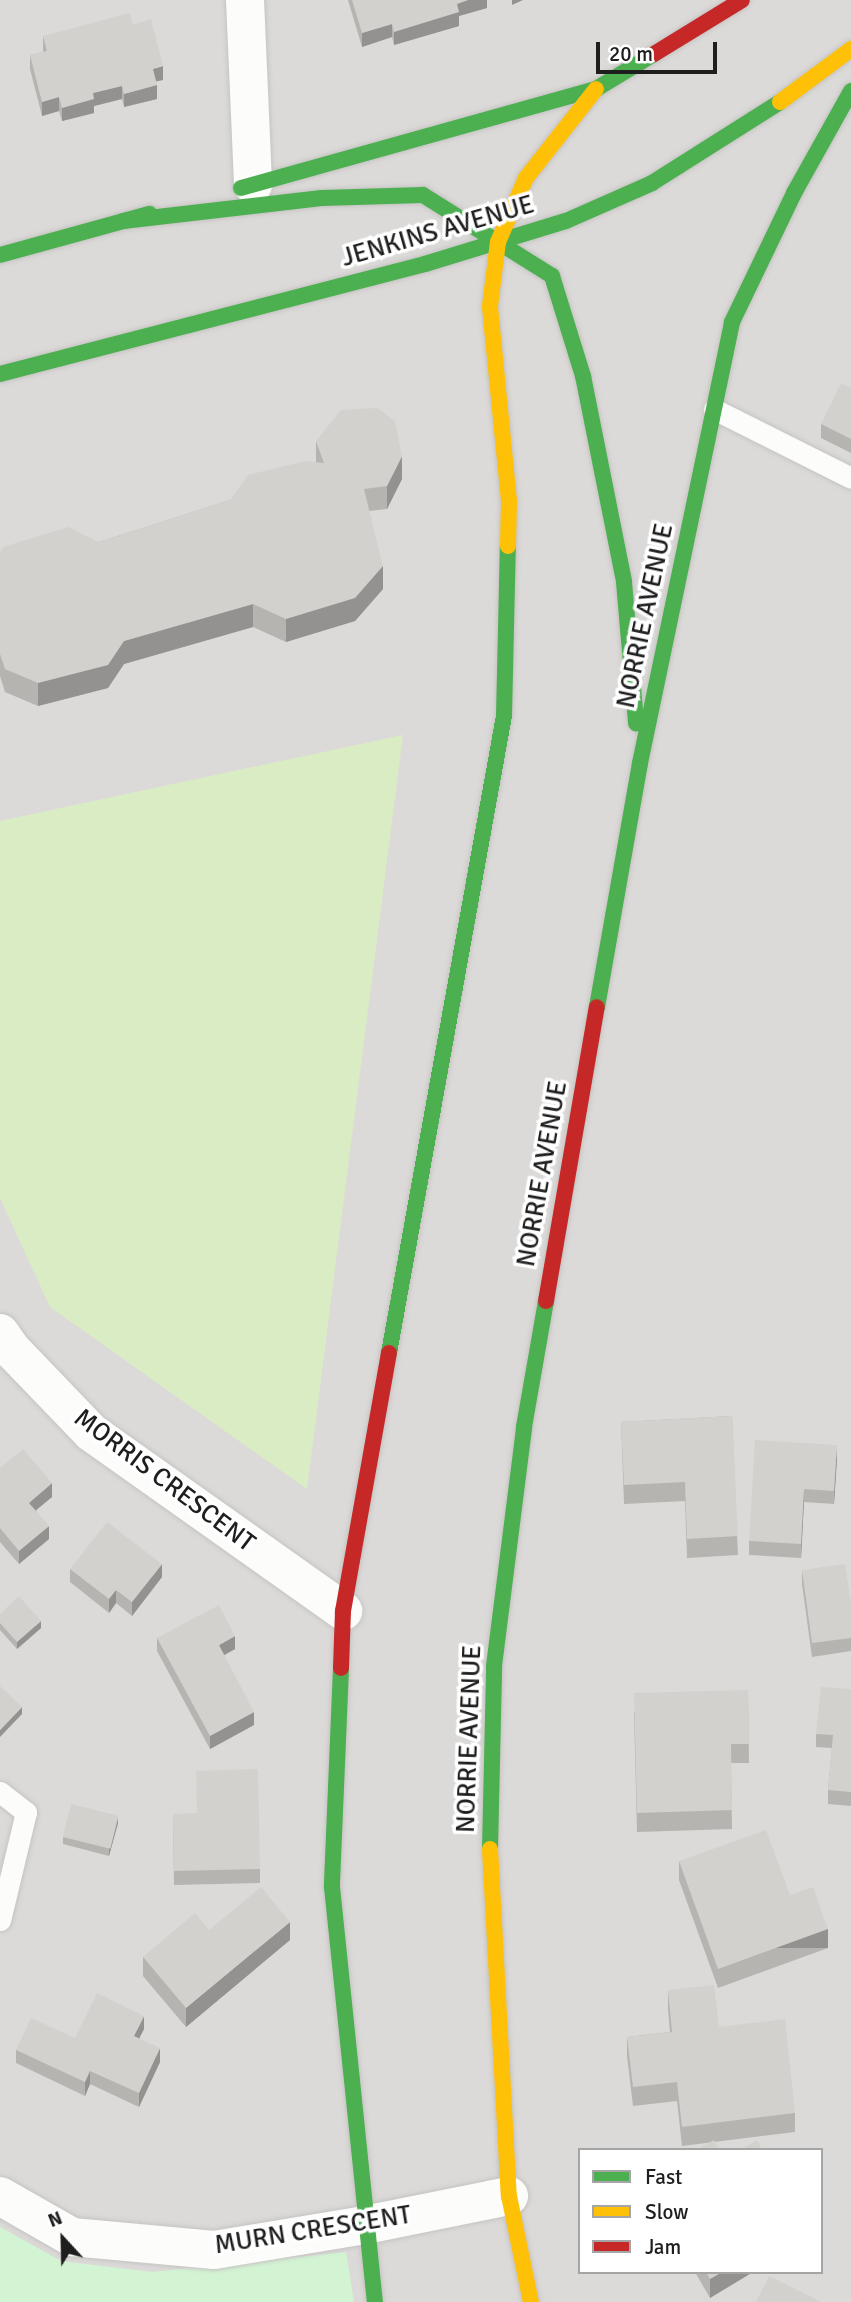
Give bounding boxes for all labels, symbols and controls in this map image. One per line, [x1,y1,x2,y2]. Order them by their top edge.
scale bar [599,28,720,72]
text: 20 m [609,41,653,67]
street label: JENKINS AVENUE [338,190,538,274]
street label: NORRIE AVENUE [611,521,681,711]
street label: NORRIE AVENUE [511,1079,575,1269]
street label: MORRIS CRESCENT [67,1403,261,1559]
street label: NORRIE AVENUE [451,1644,489,1834]
legend [578,2148,823,2274]
text: Fast [645,2164,682,2190]
text: Slow [645,2199,689,2225]
street label: MURN CRESCENT [213,2200,413,2262]
north arrow [28,2204,98,2274]
text: N [45,2206,66,2233]
text: Jam [645,2234,681,2260]

